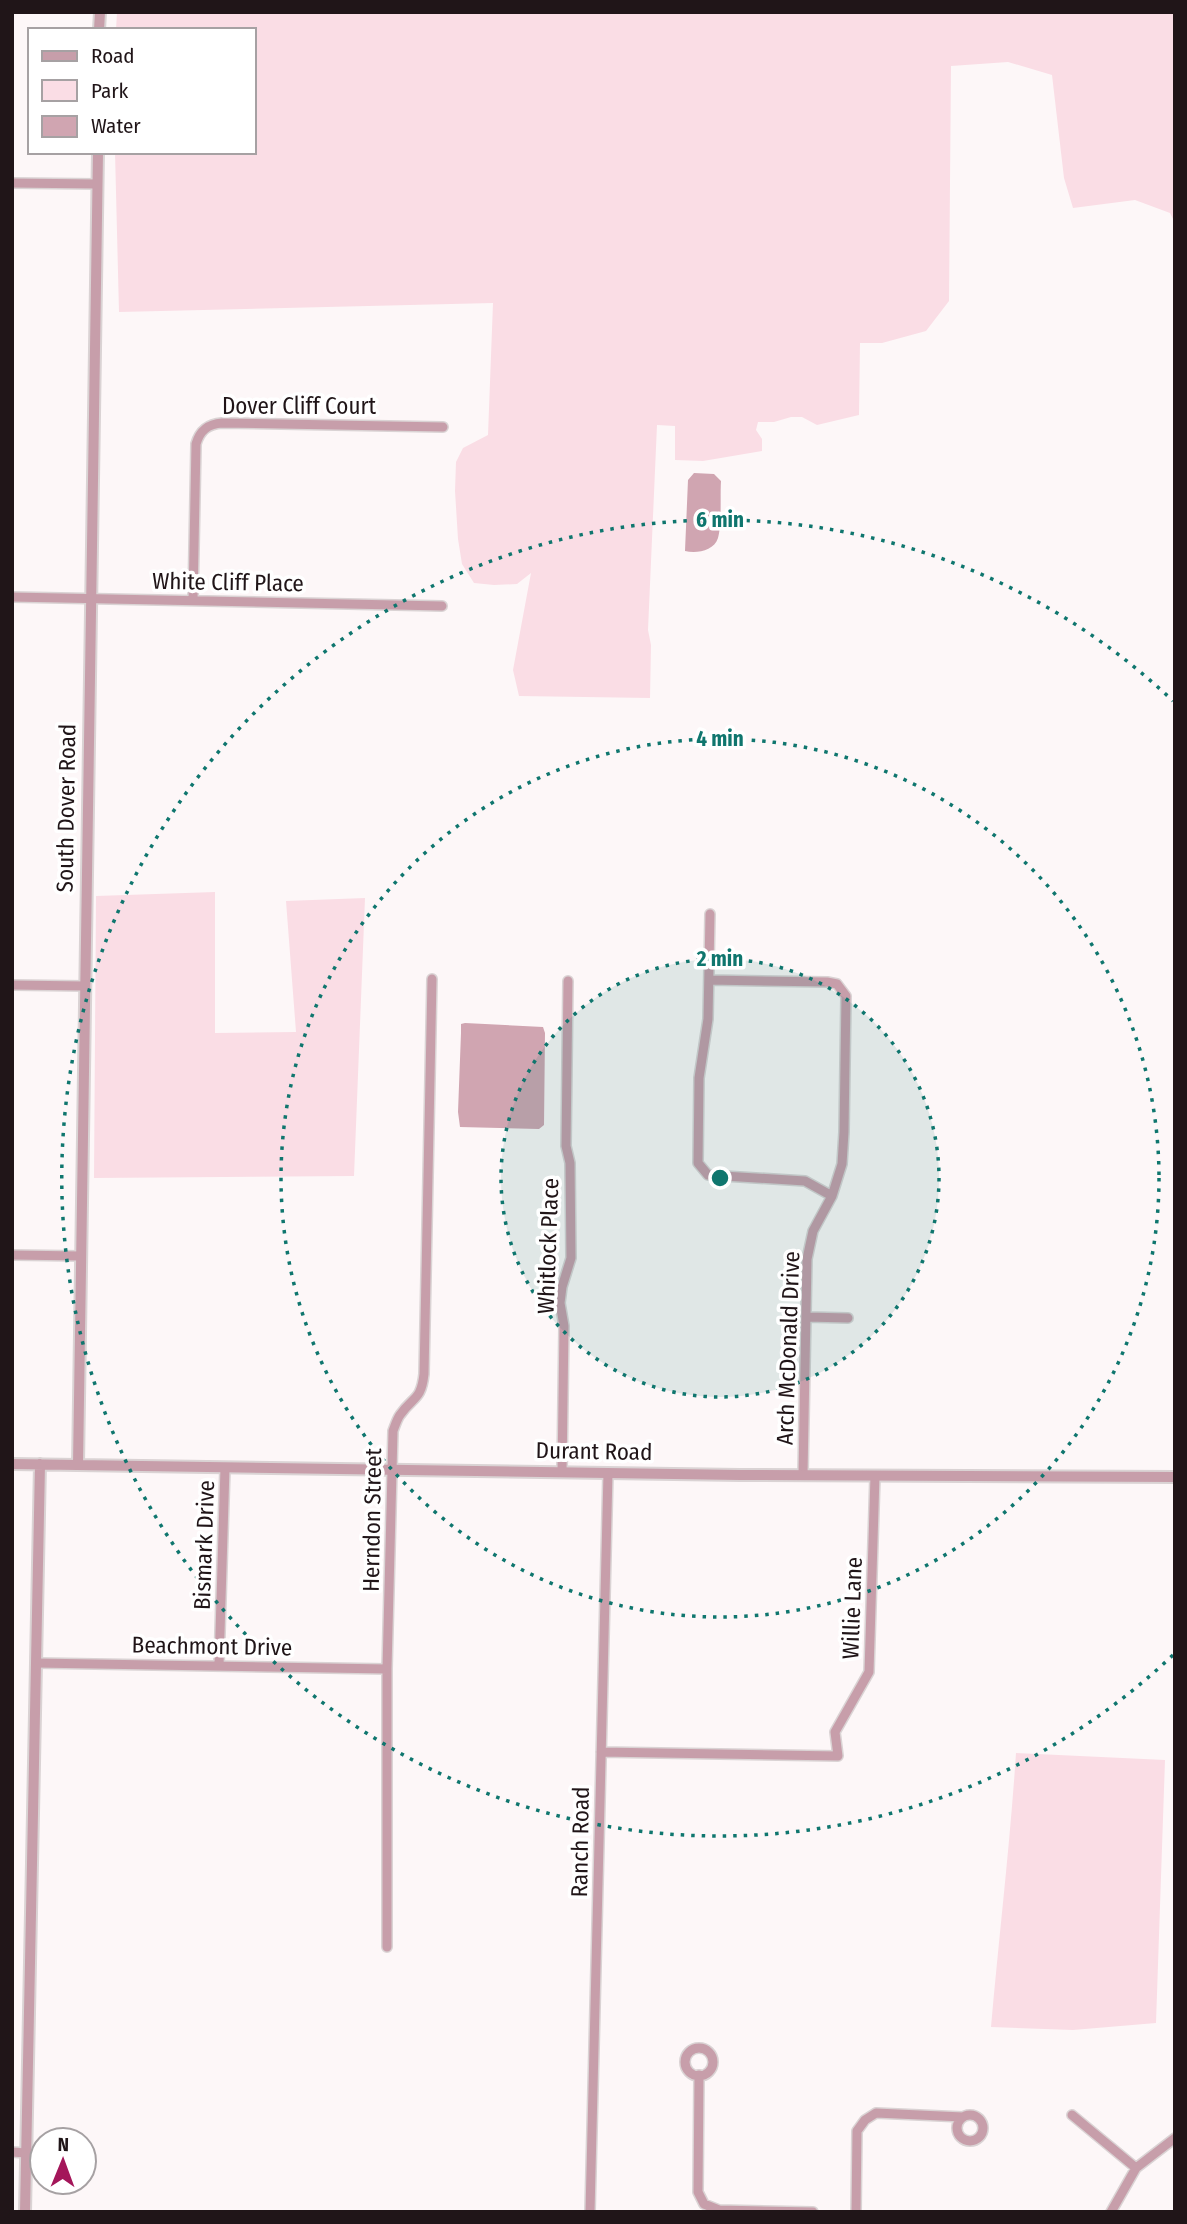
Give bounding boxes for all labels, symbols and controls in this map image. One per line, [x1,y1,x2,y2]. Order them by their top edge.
legend [28,28,256,154]
text: Road [91,43,135,69]
text: Park [91,78,129,104]
text: Water [91,113,141,139]
street label: Dover Cliff Court [222,392,376,420]
text: 6 min [696,507,744,533]
street label: White Cliff Place [152,567,304,597]
street label: South Dover Road [51,723,81,893]
text: 4 min [696,726,744,752]
text: 2 min [696,946,743,972]
centre of rings [708,1166,732,1190]
street label: Whitlock Place [532,1177,564,1315]
street label: Arch McDonald Drive [771,1251,805,1445]
street label: Durant Road [535,1436,653,1466]
street label: Herndon Street [357,1447,387,1592]
street label: Bismark Drive [188,1480,220,1610]
street label: Willie Lane [836,1556,868,1660]
street label: Beachmont Drive [132,1631,292,1661]
street label: Ranch Road [565,1786,595,1898]
north arrow [28,2126,98,2196]
text: N [57,2133,69,2156]

